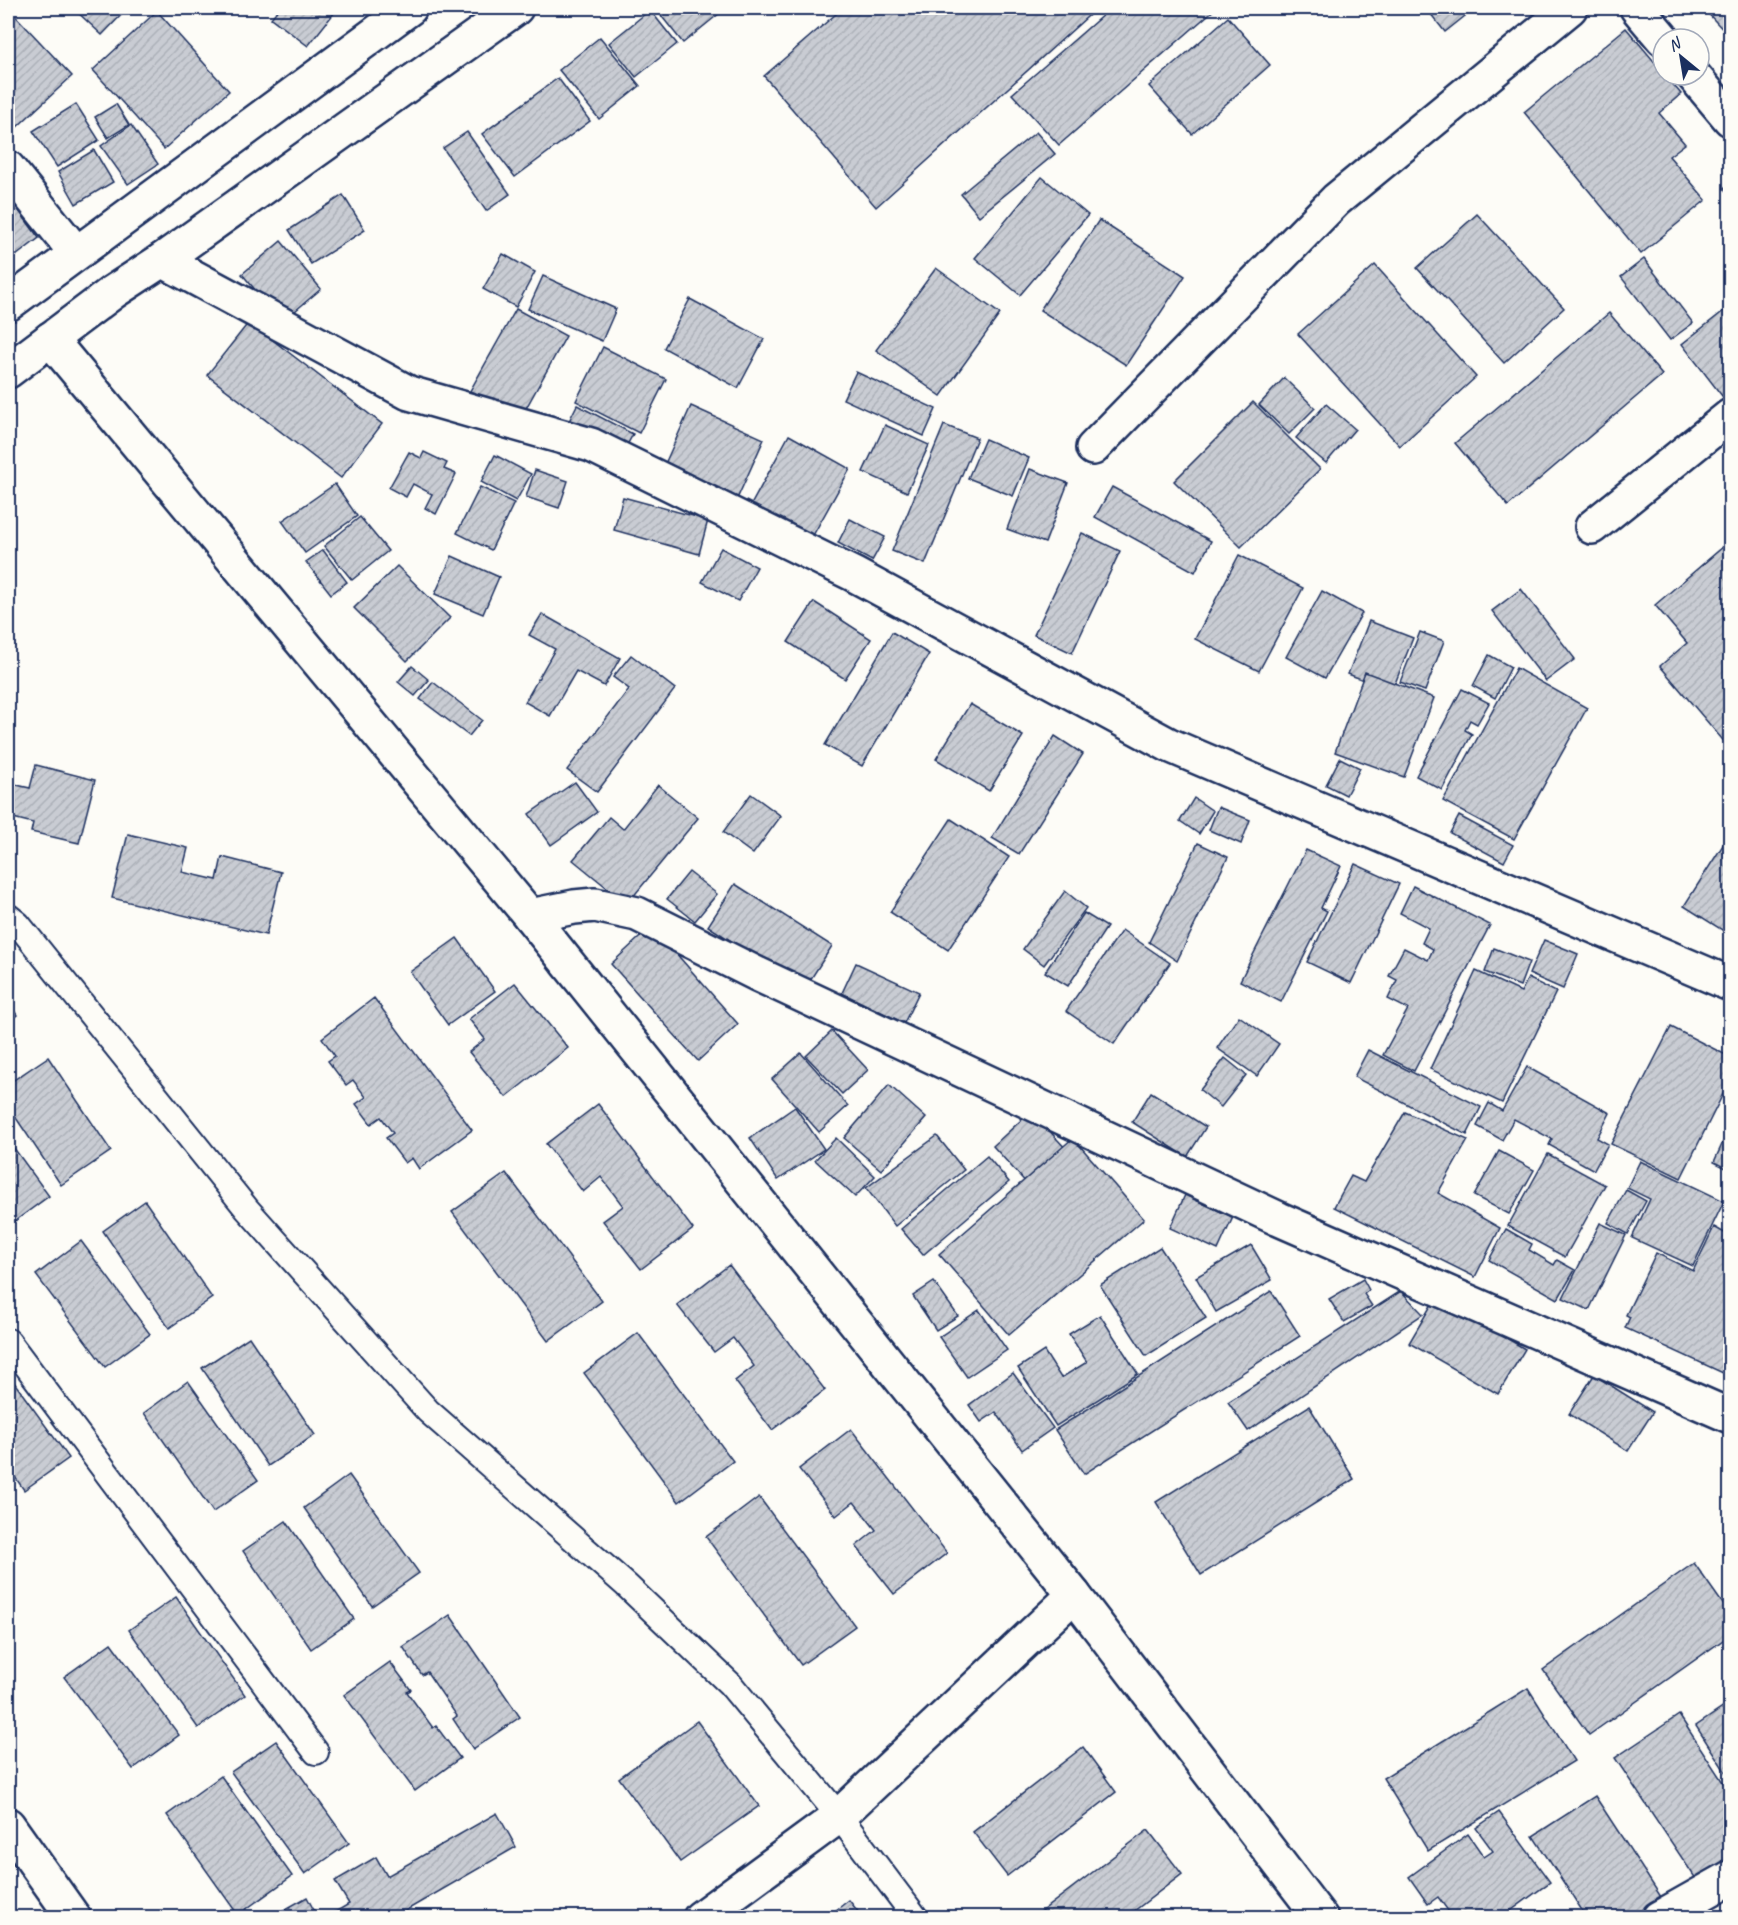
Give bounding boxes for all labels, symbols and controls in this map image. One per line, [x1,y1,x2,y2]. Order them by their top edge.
north arrow [1651,27,1711,87]
text: N [1665,32,1686,56]

